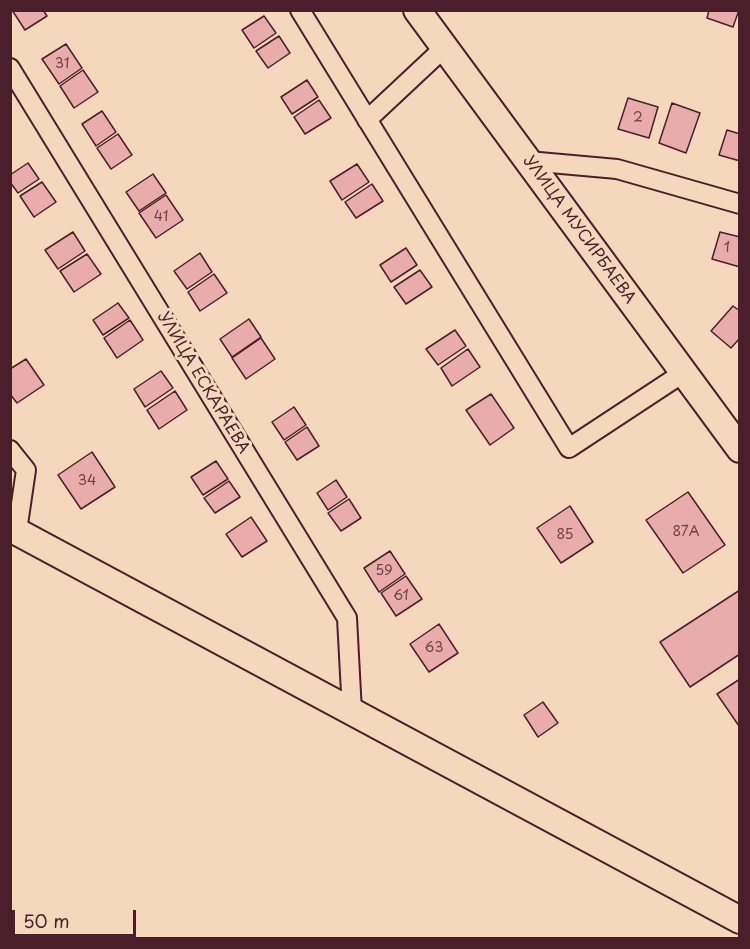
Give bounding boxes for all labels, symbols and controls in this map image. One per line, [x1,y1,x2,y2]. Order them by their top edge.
house number: 31 [55,56,69,72]
house number: 2 [633,110,643,126]
street label: УЛИЦА МУСИРБАЕВА [519,152,639,308]
house number: 41 [154,209,168,225]
house number: 1 [724,240,730,256]
street label: УЛИЦА ЕСКАРАЕВА [153,309,253,457]
house number: 34 [78,473,96,489]
house number: 87А [673,524,699,540]
house number: 85 [556,527,574,543]
house number: 59 [375,563,393,579]
house number: 61 [393,588,409,604]
house number: 63 [425,640,443,656]
scale bar [15,898,140,936]
text: 50 m [23,907,70,934]

